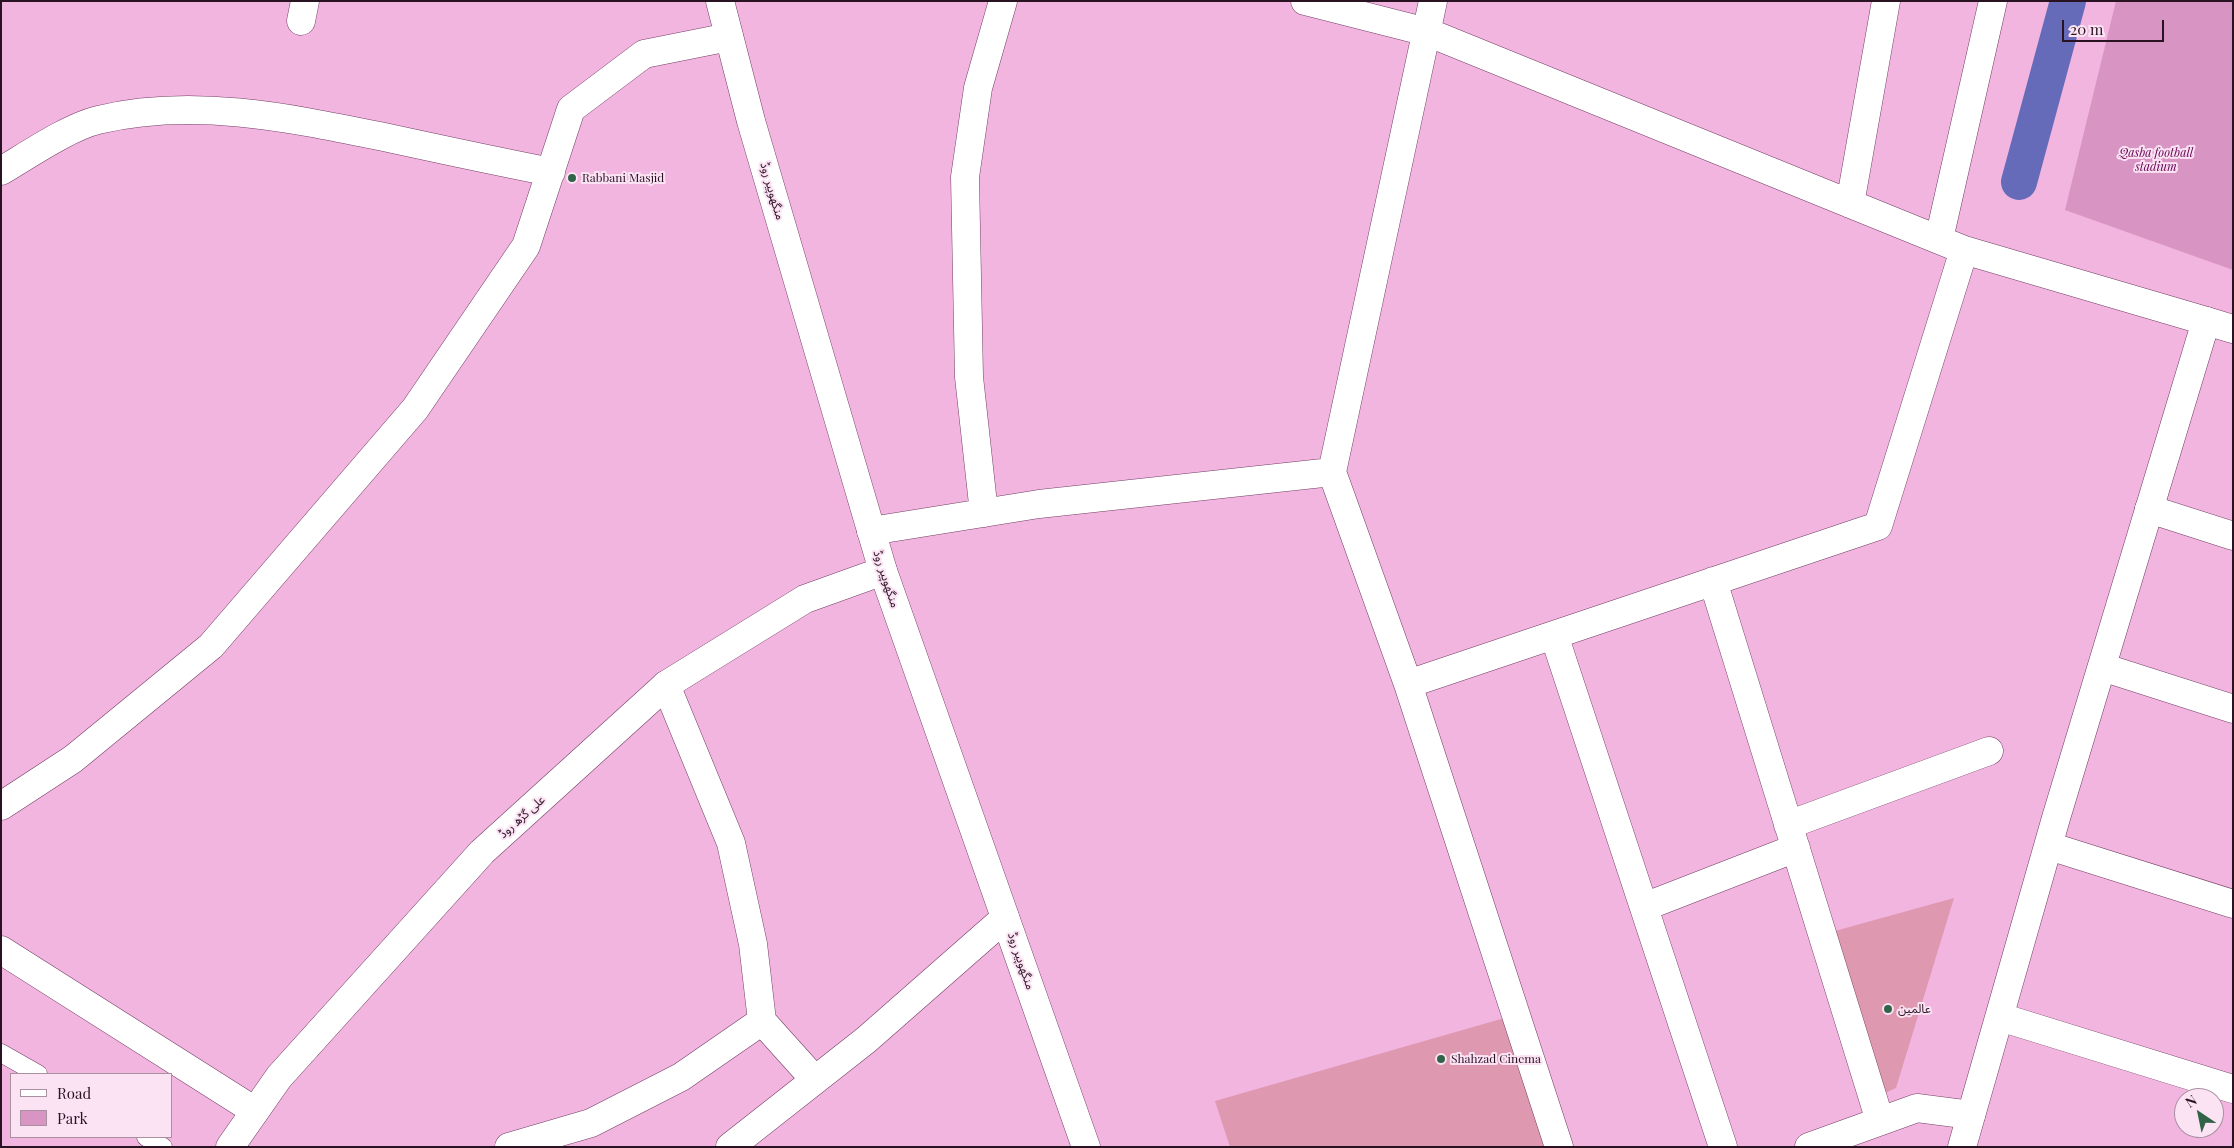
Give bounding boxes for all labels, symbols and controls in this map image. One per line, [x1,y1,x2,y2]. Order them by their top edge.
scale bar [2064,10,2166,42]
text: 20 m [2070,19,2103,39]
park label: Qasba football stadium [2119,146,2193,174]
street label: منگھوپیر روڈ [757,160,787,222]
place label: Rabbani Masjid [582,171,664,185]
marker: Rabbani Masjid [566,172,578,184]
street label: منگھوپیر روڈ [870,548,902,610]
street label: علی گڑھ روڈ [496,793,548,841]
street label: منگھوپیر روڈ [1004,931,1038,991]
place label: عالمین [1898,1002,1931,1016]
marker: عالمین [1882,1003,1894,1015]
place label: Shahzad Cinema [1451,1052,1541,1066]
marker: Shahzad Cinema [1435,1053,1447,1065]
legend [10,1073,172,1138]
text: Road [57,1083,91,1103]
north arrow [2174,1088,2224,1138]
text: N [2181,1090,2200,1112]
text: Park [57,1108,88,1128]

